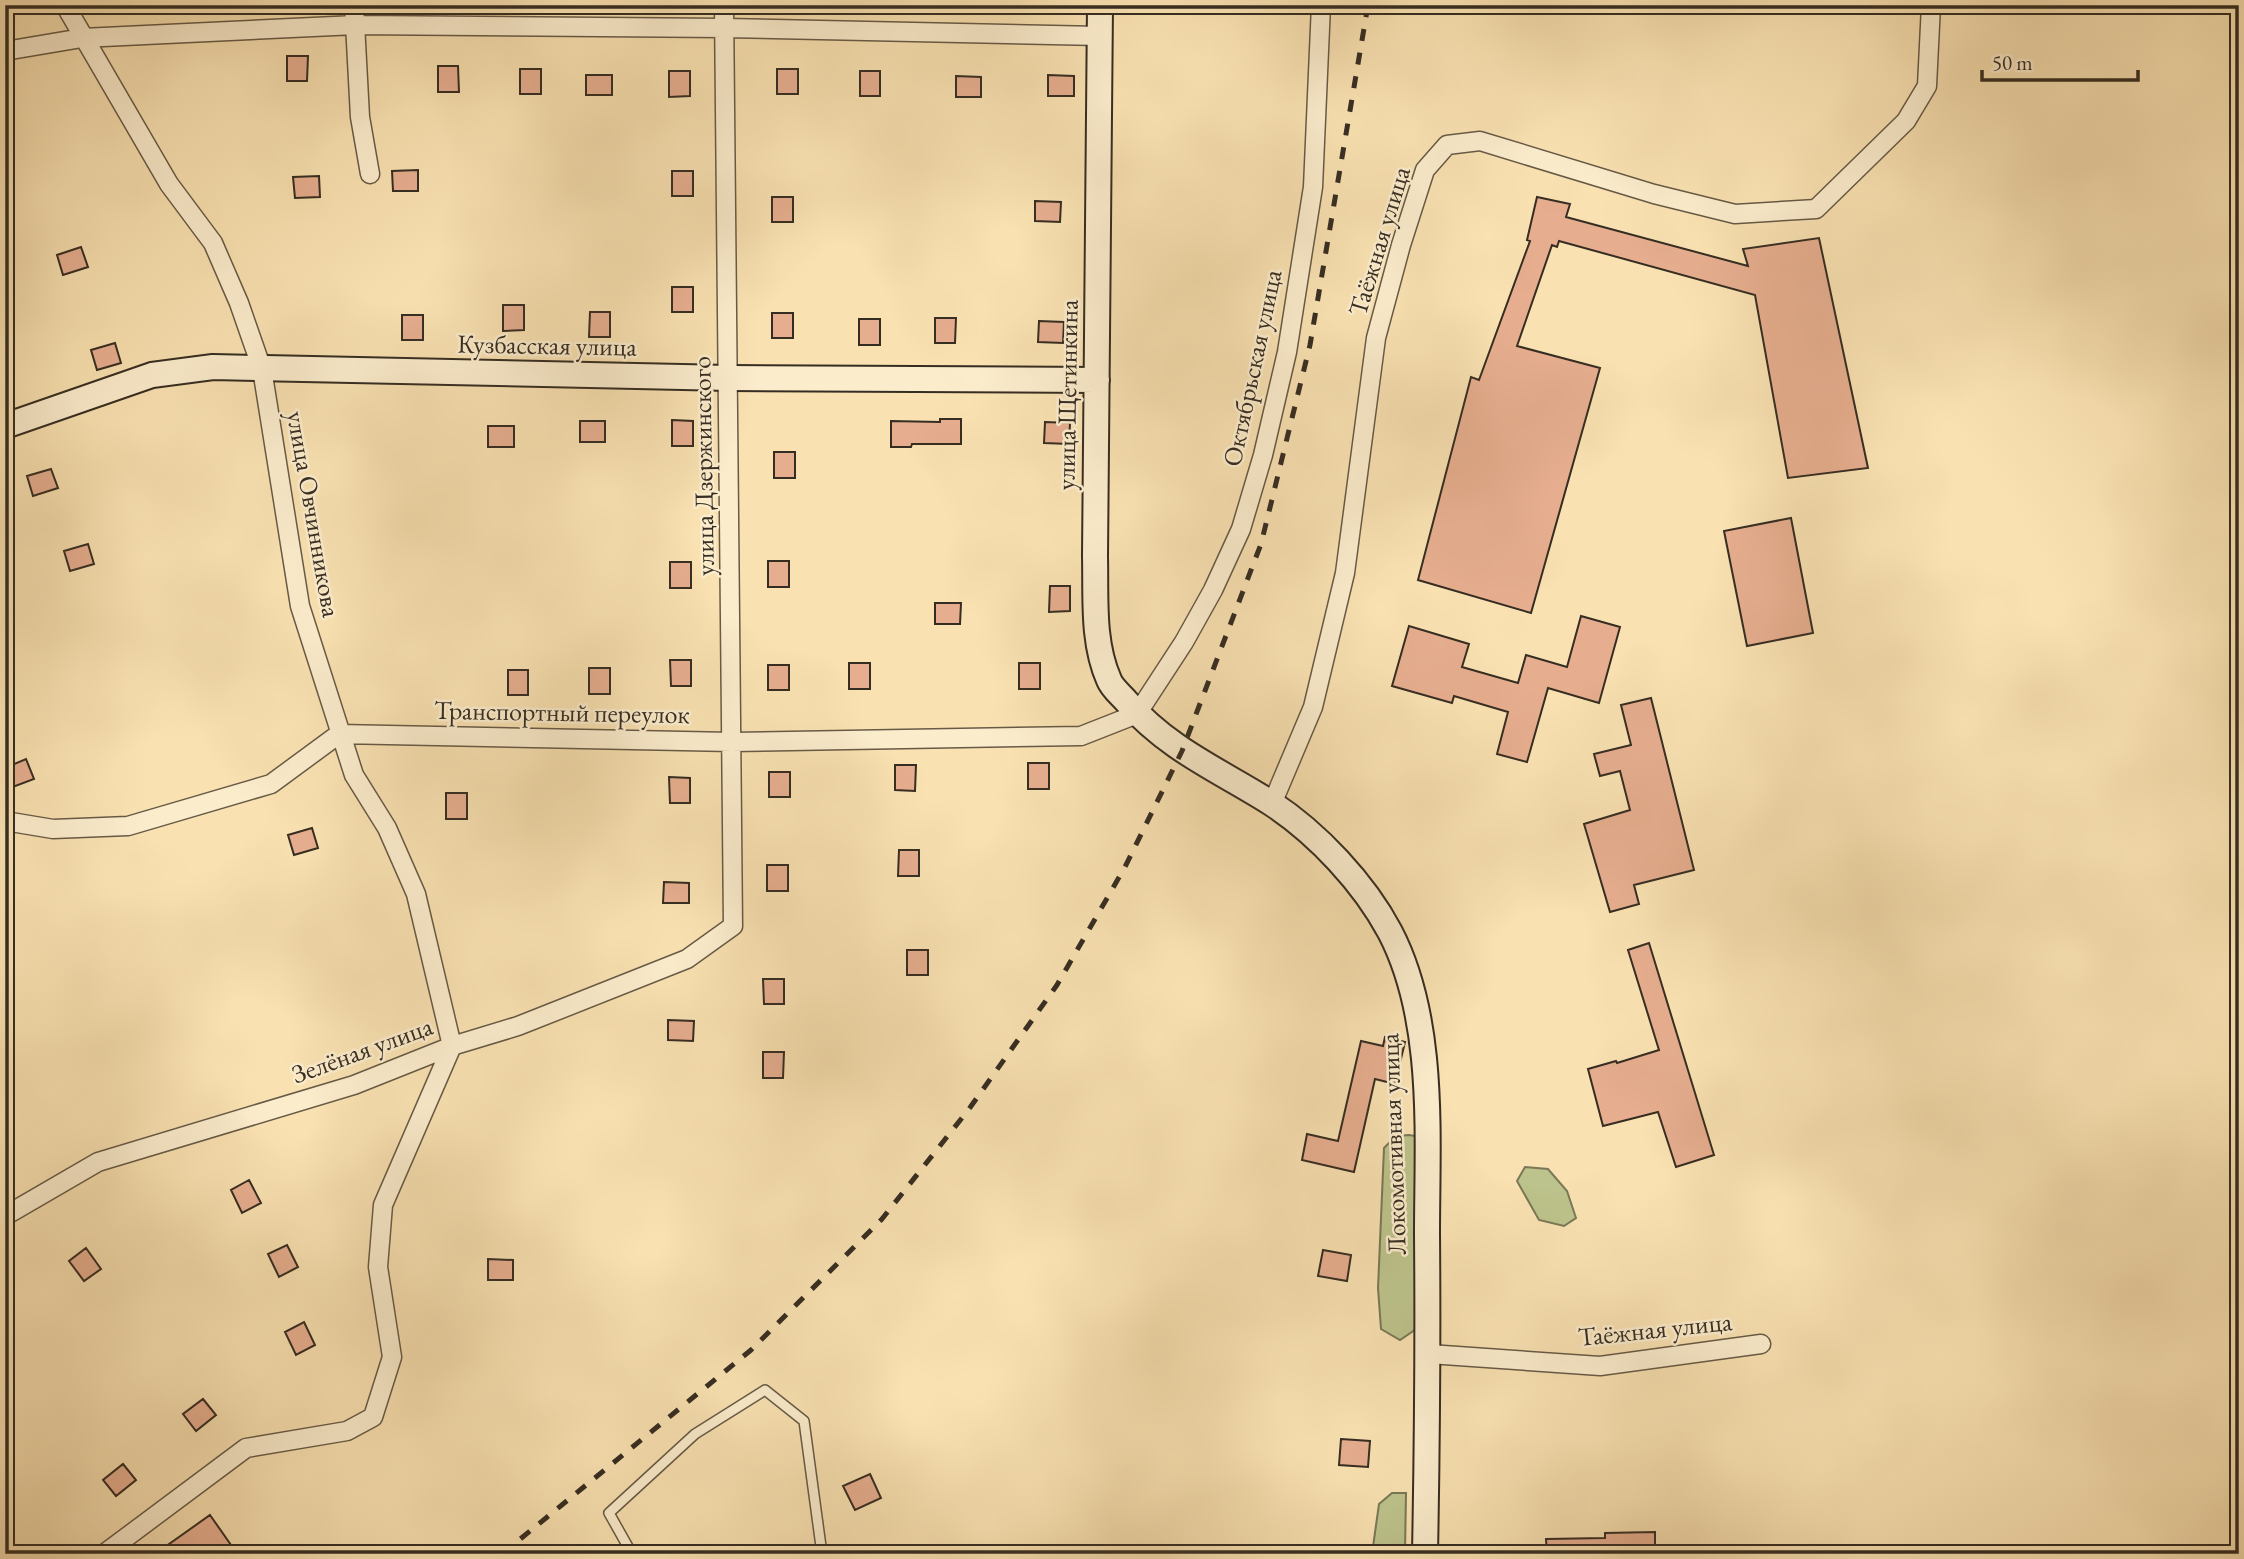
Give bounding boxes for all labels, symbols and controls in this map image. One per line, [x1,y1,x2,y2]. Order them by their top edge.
scale bar [1982,38,2137,82]
text: 50 m [1992,49,2033,76]
street label: Таёжная улица [1340,162,1418,320]
street label: Октябрьская улица [1215,266,1290,470]
street label: улица Щетинкина [1048,299,1086,491]
street label: Кузбасская улица [457,326,638,364]
street label: улица Дзержинского [684,356,722,576]
street label: улица Овчинникова [279,408,349,620]
street label: Транспортный переулок [434,693,691,731]
street label: Зелёная улица [287,1009,438,1091]
street label: Локомотивная улица [1372,1032,1414,1255]
street label: Таёжная улица [1576,1304,1734,1354]

